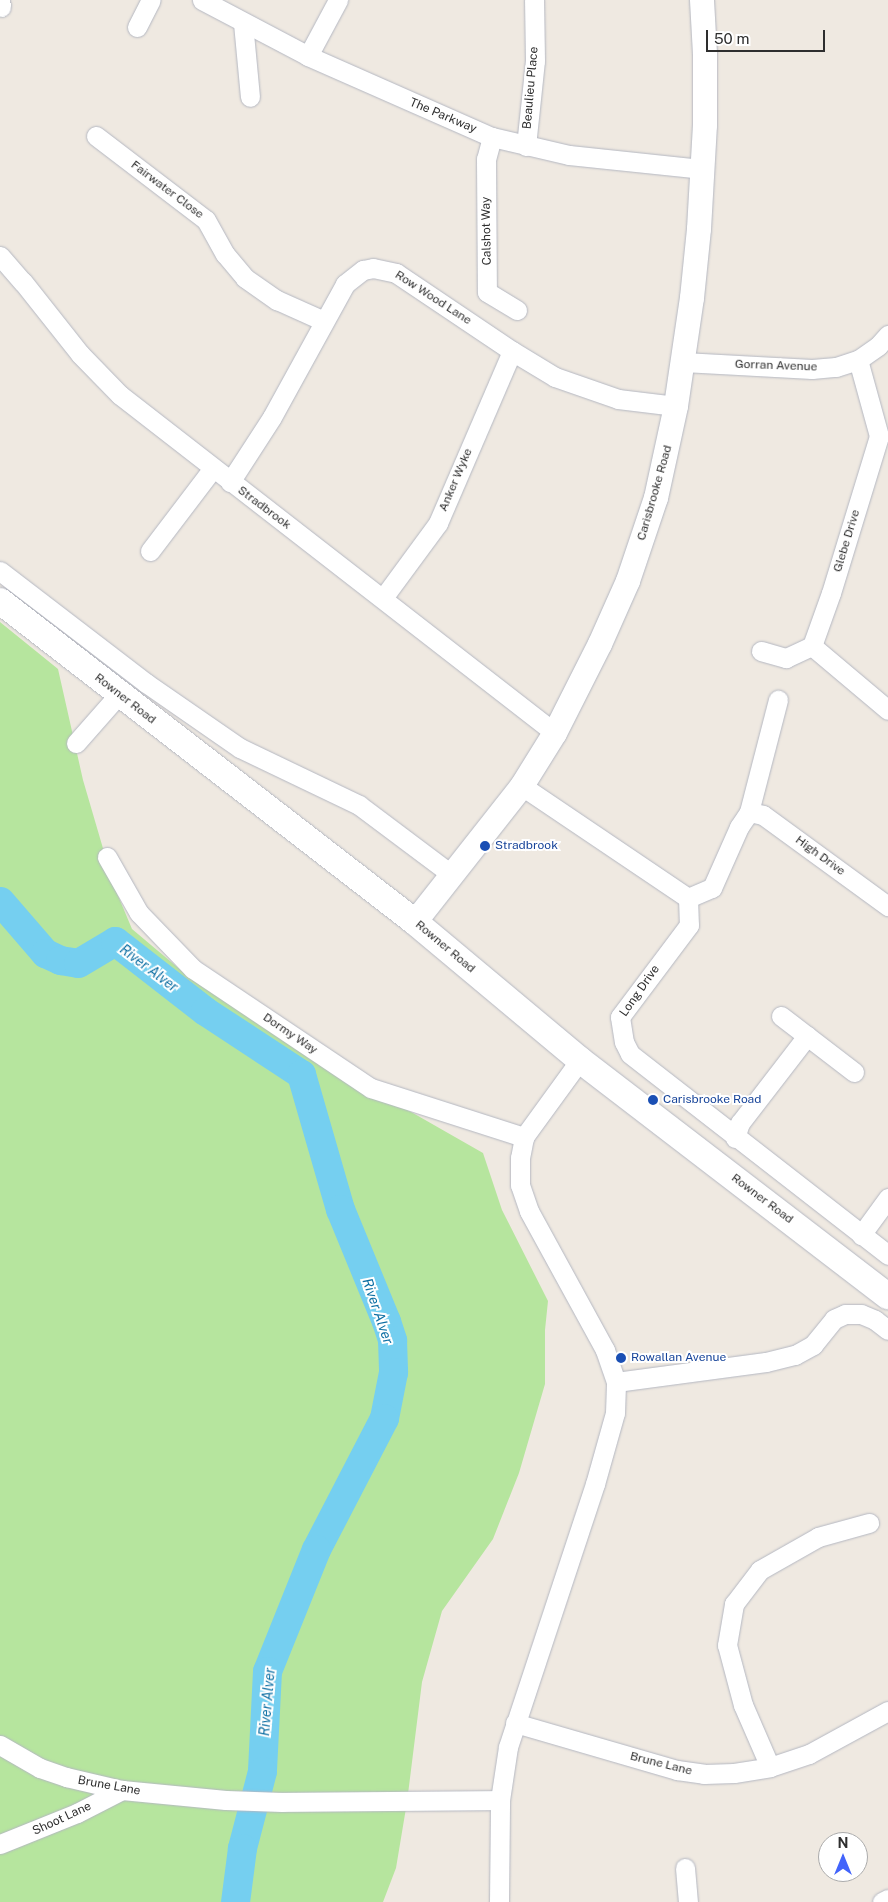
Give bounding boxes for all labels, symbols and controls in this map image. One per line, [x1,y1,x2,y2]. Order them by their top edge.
scale bar [708,20,827,52]
text: 50 m [714,30,749,47]
street label: Beaulieu Place [520,46,542,130]
street label: The Parkway [407,95,479,137]
street label: Fairwater Close [128,158,206,222]
street label: Calshot Way [479,196,495,266]
street label: Row Wood Lane [392,268,474,328]
street label: Gorran Avenue [735,357,817,375]
street label: Carisbrooke Road [635,444,675,542]
street label: Anker Wyke [436,446,476,514]
street label: Stradbrook [235,483,293,533]
street label: Glebe Drive [831,508,863,574]
street label: Rowner Road [92,671,158,727]
street label: High Drive [792,833,848,879]
place label: Stradbrook [495,839,558,853]
marker: Stradbrook [479,840,491,852]
street label: Rowner Road [412,918,478,976]
water label: River Alver [117,941,181,995]
street label: Long Drive [617,962,663,1020]
street label: Dormy Way [260,1010,320,1058]
place label: Carisbrooke Road [663,1093,761,1107]
marker: Carisbrooke Road [647,1094,659,1106]
street label: Rowner Road [728,1171,796,1227]
water label: River Alver [359,1276,397,1346]
place label: Rowallan Avenue [631,1351,726,1365]
marker: Rowallan Avenue [615,1352,627,1364]
water label: River Alver [256,1667,278,1737]
street label: Brune Lane [628,1749,694,1779]
street label: Brune Lane [76,1773,142,1799]
street label: Shoot Lane [30,1799,94,1839]
north arrow [818,1832,868,1882]
text: N [838,1835,848,1851]

